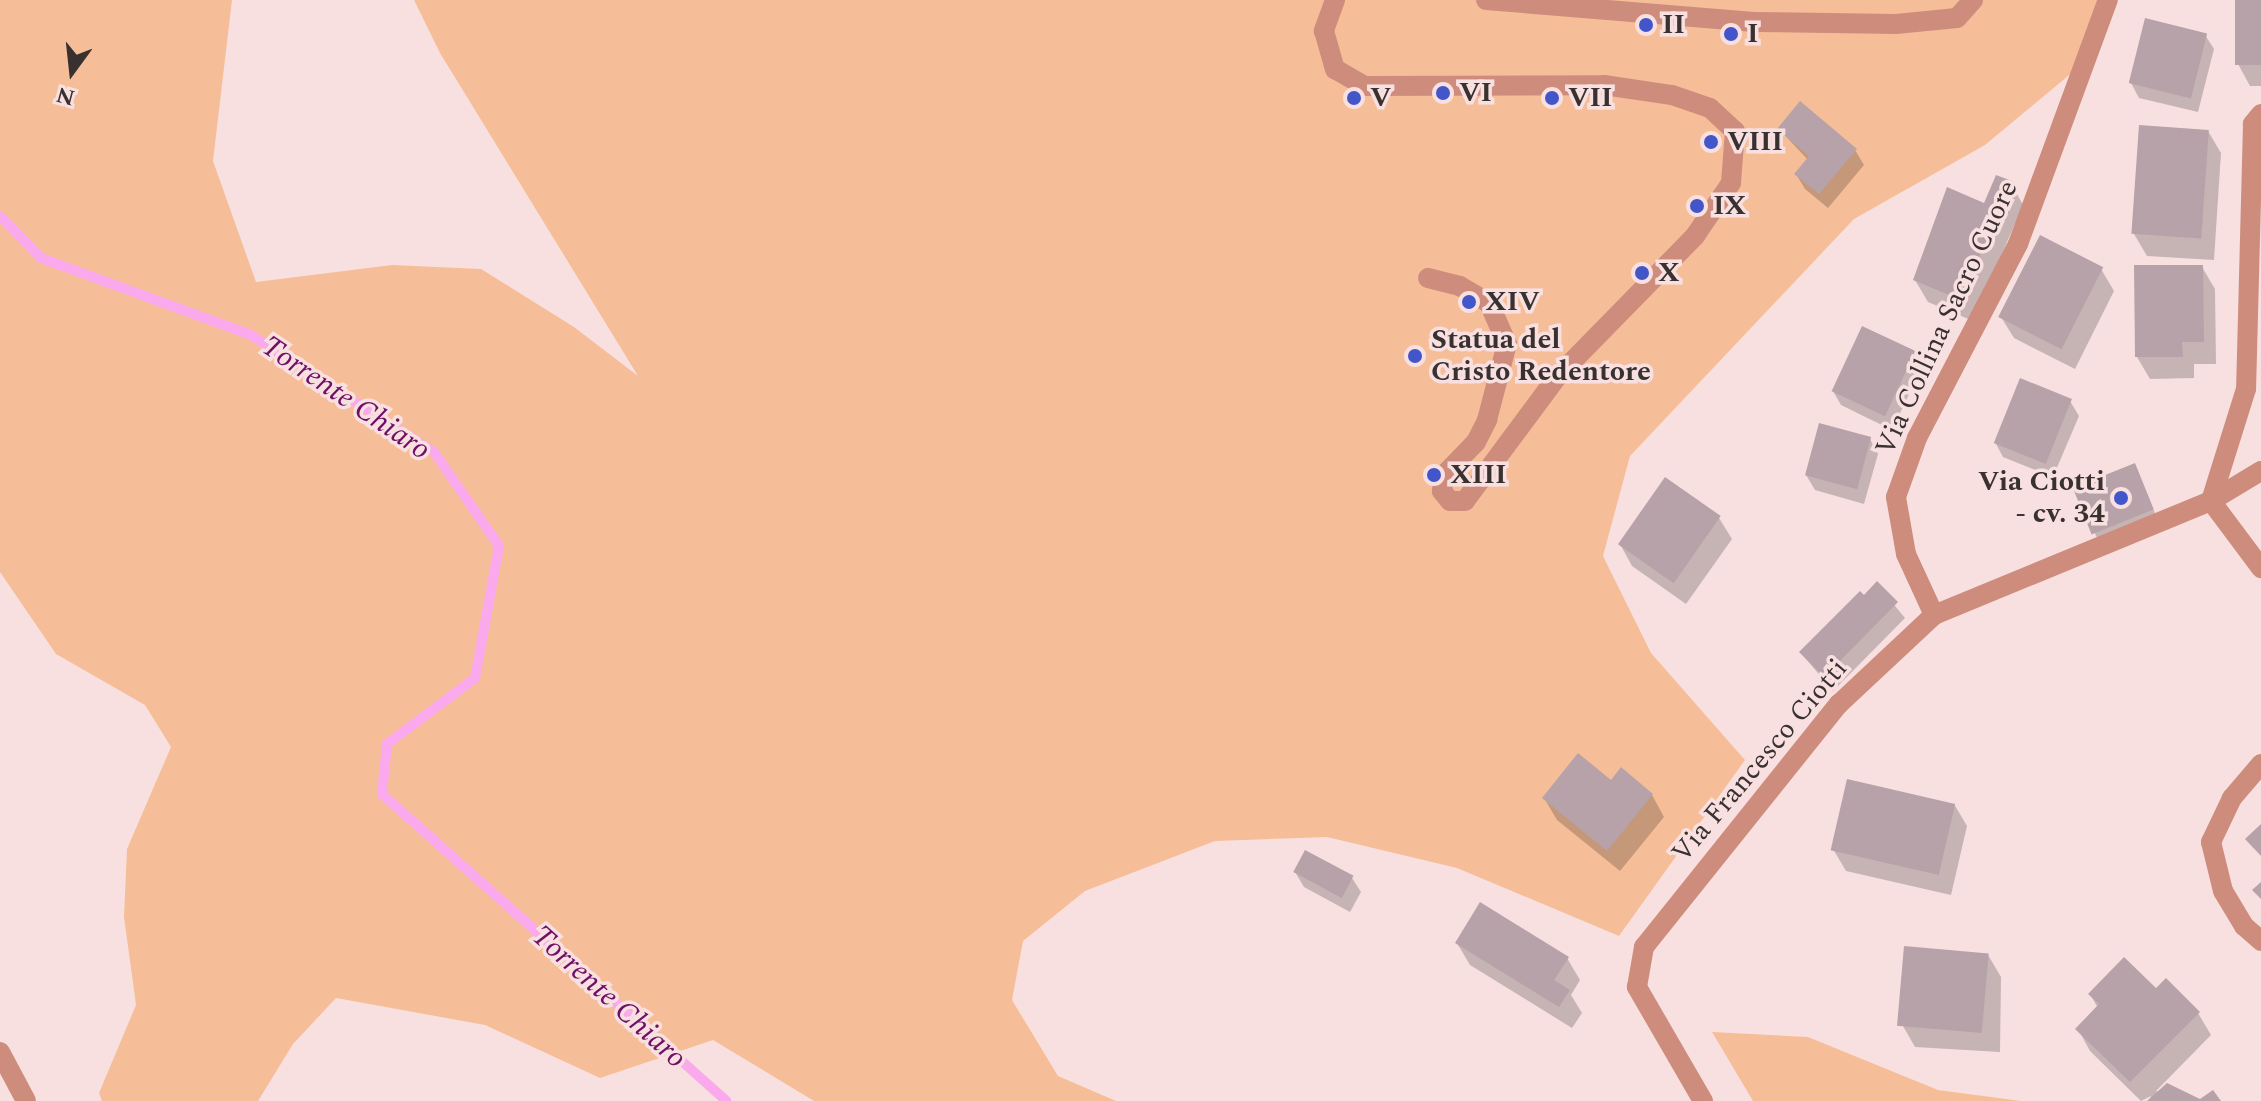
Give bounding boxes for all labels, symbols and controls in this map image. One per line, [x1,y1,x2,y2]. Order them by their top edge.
place label: II [1662,8,1685,42]
marker: II [1637,16,1655,34]
place label: I [1747,17,1759,51]
marker: I [1722,25,1740,43]
north arrow [32,32,112,112]
place label: VI [1459,76,1492,110]
text: N [53,77,79,114]
place label: V [1370,81,1391,115]
place label: VII [1568,81,1613,115]
marker: VI [1434,84,1452,102]
marker: V [1345,89,1363,107]
marker: VII [1543,89,1561,107]
place label: VIII [1727,125,1783,159]
marker: VIII [1702,133,1720,151]
street label: Via Collina Sacro Cuore [1869,175,2025,461]
place label: IX [1713,189,1746,223]
marker: IX [1688,197,1706,215]
place label: X [1658,256,1680,290]
marker: X [1633,264,1651,282]
place label: XIV [1485,285,1540,319]
marker: XIV [1460,293,1478,311]
place label: Statua del Cristo Redentore [1431,323,1651,389]
water label: Torrente Chiaro [255,328,437,468]
marker: Statua del Cristo Redentore [1406,347,1424,365]
place label: XIII [1450,458,1507,492]
place label: Via Ciotti - cv. 34 [1978,465,2105,531]
marker: XIII [1425,466,1443,484]
marker: Via Ciotti - cv. 34 [2112,489,2130,507]
street label: Via Francesco Ciotti [1665,652,1855,870]
water label: Torrente Chiaro [524,918,694,1076]

